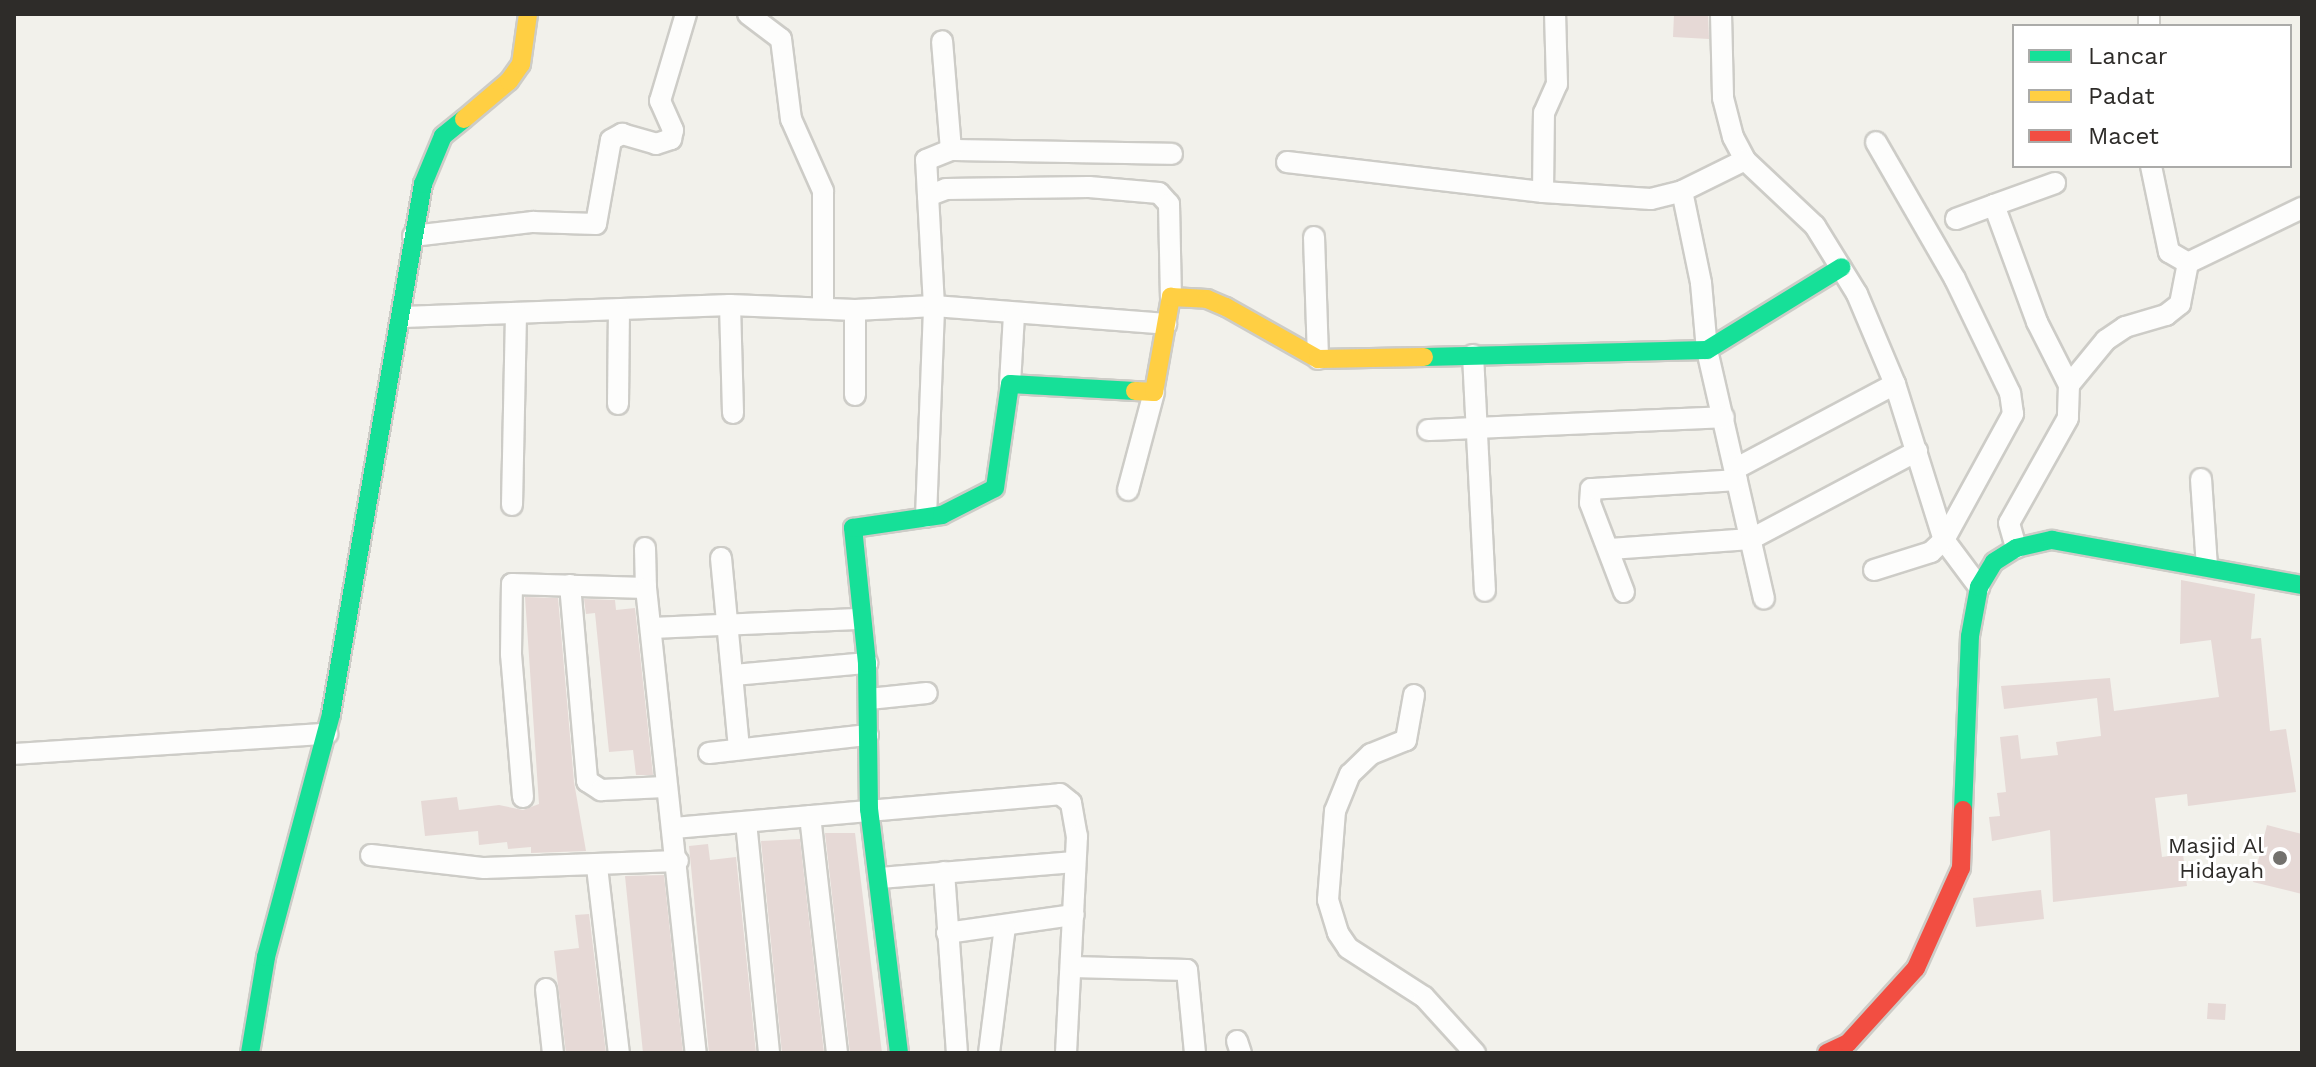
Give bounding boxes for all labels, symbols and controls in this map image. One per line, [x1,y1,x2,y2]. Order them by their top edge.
legend [2012,24,2292,168]
text: Lancar [2088,42,2168,70]
text: Padat [2088,82,2154,110]
text: Macet [2088,122,2159,150]
place label: Masjid Al Hidayah [2167,832,2264,884]
marker: Masjid Al Hidayah [2271,849,2289,867]

